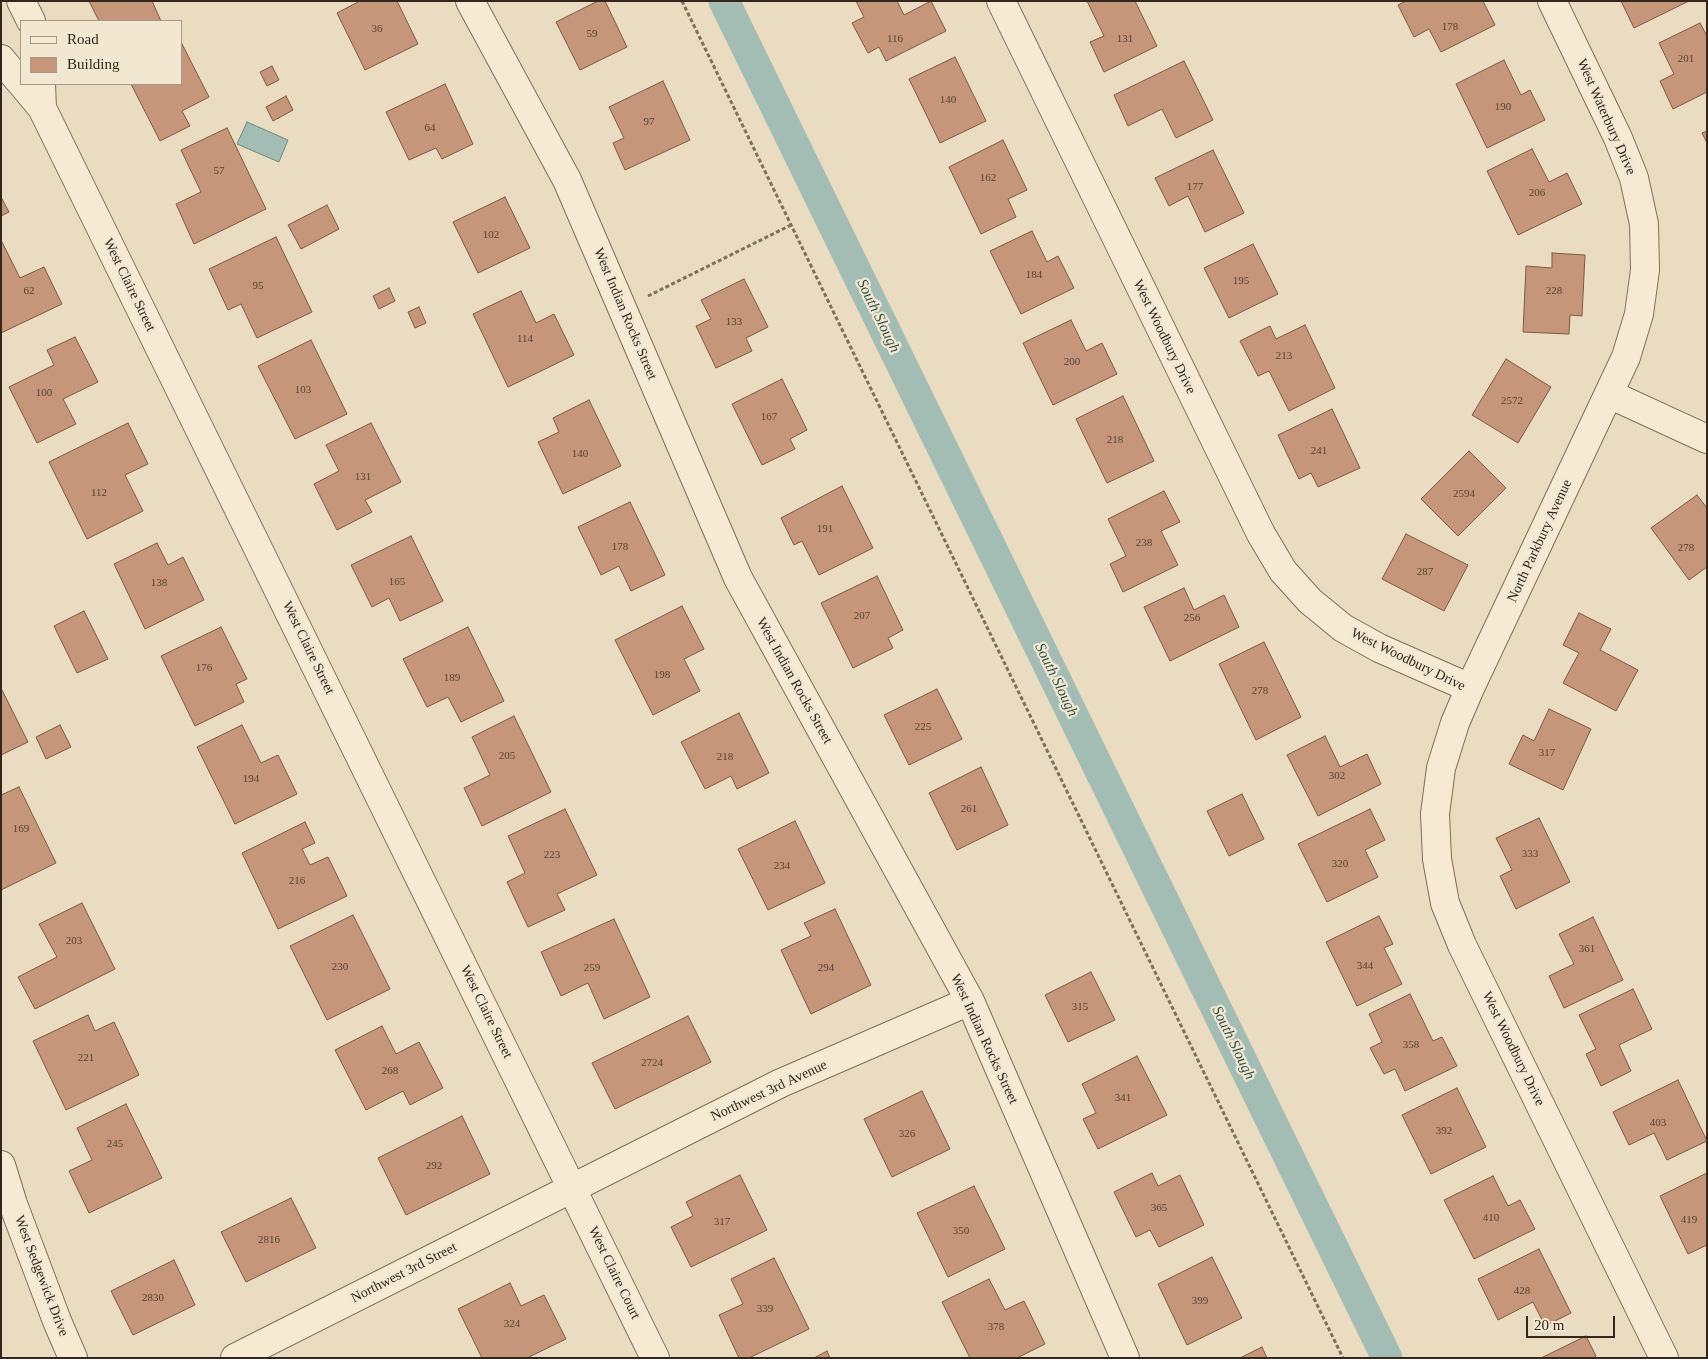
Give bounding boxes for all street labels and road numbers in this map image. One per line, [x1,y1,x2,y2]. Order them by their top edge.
street label: West Waterbury Drive [1573,56,1639,178]
street label: West Claire Street [99,236,159,334]
street label: West Indian Rocks Street [590,246,660,382]
street label: West Woodbury Drive [1129,277,1199,397]
street label: North Parkbury Avenue [1504,477,1576,605]
street label: West Claire Street [278,599,338,697]
street label: West Indian Rocks Street [752,615,836,747]
street label: West Woodbury Drive [1348,625,1468,695]
street label: West Claire Street [456,963,516,1061]
street label: West Indian Rocks Street [946,971,1022,1107]
street label: West Woodbury Drive [1478,989,1548,1109]
street label: Northwest 3rd Avenue [708,1057,830,1125]
street label: West Sedgewick Drive [10,1213,72,1339]
street label: West Claire Court [584,1224,644,1322]
street label: Northwest 3rd Street [348,1239,460,1307]

